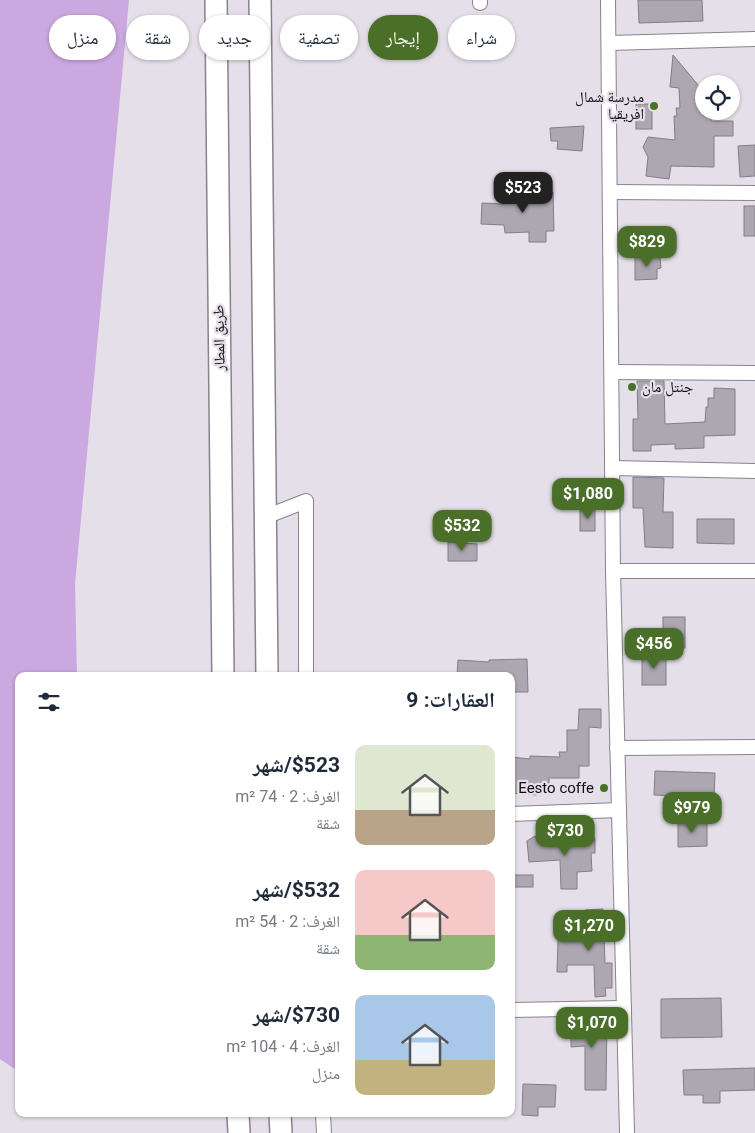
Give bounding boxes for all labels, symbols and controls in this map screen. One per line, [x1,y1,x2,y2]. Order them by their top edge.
chip: منزل [49,15,116,60]
chip: شقة [126,15,189,60]
chip: جديد [199,15,270,60]
chip: تصفية [280,15,358,60]
chip: إيجار [368,15,438,60]
chip: شراء [448,15,515,60]
map controls [695,75,740,120]
button: locate [695,75,740,120]
place label: مدرسة شمال افريقيا [575,88,644,123]
marker: مدرسة شمال افريقيا [648,100,660,112]
pin: $523 [493,172,553,214]
text: $523 [505,178,541,197]
pin: $829 [617,226,677,268]
text: $829 [629,232,665,251]
street label: طريق المطار [209,305,230,372]
place label: جنتل مان [642,378,694,397]
marker: جنتل مان [626,381,638,393]
pin: $1,080 [547,478,629,520]
text: $1,080 [563,484,613,503]
pin: $532 [432,510,492,552]
text: $532 [444,516,480,535]
pin: $456 [624,628,684,670]
text: $456 [636,634,672,653]
icon: filters [35,688,63,716]
text: العقارات: 9 [406,688,495,712]
text: $523/شهر [253,753,340,777]
icon: home [395,765,455,825]
place label: Eesto coffe [518,779,594,797]
marker: Eesto coffe [598,782,610,794]
text: الغرف: 2 · 74 m² [235,787,340,806]
pin: $979 [662,792,722,834]
text: $979 [674,798,710,817]
text: شقة [316,814,340,833]
pin: $730 [535,814,595,857]
text: $730 [547,821,583,840]
text: $532/شهر [253,878,340,902]
icon: home [395,890,455,950]
pin: $1,270 [548,910,630,952]
text: الغرف: 2 · 54 m² [235,912,340,931]
text: $1,270 [564,916,614,935]
text: شقة [316,939,340,958]
text: $730/شهر [253,1003,340,1027]
pin: $1,070 [551,1006,633,1049]
text: $1,070 [567,1013,617,1032]
icon: home [395,1015,455,1075]
text: الغرف: 4 · 104 m² [226,1037,340,1056]
text: منزل [312,1064,340,1083]

